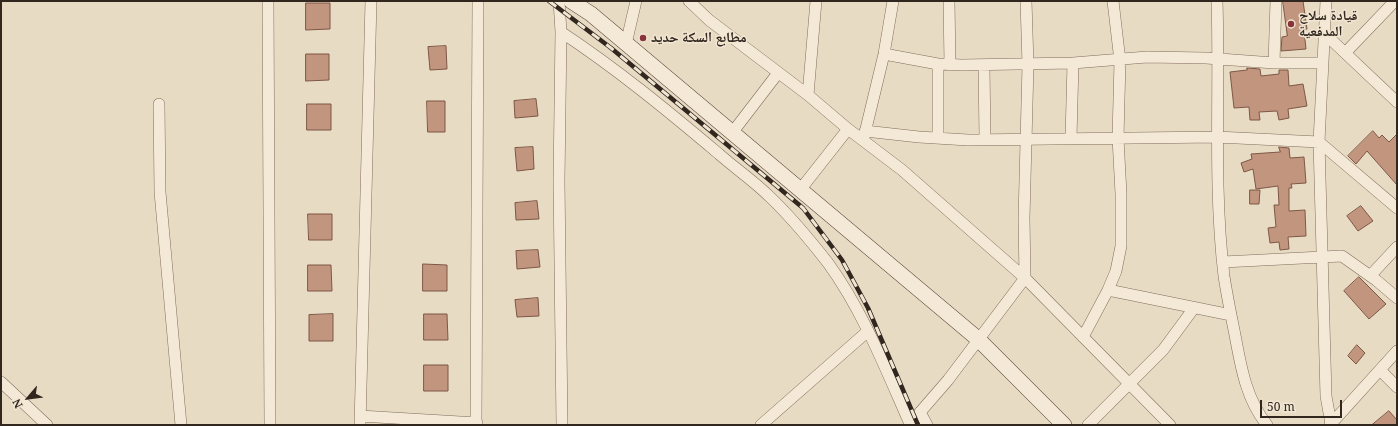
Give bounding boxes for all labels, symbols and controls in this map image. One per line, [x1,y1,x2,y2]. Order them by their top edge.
place label: قيادة سلاح المدفعية [1299,8,1358,40]
marker: قيادة سلاح المدفعية [1286,19,1296,29]
place label: مطابع السكة حديد [651,30,747,46]
marker: مطابع السكة حديد [638,33,648,43]
north arrow [8,378,48,418]
scale bar [1262,392,1344,418]
text: N [8,397,26,411]
text: 50 m [1267,398,1295,415]

